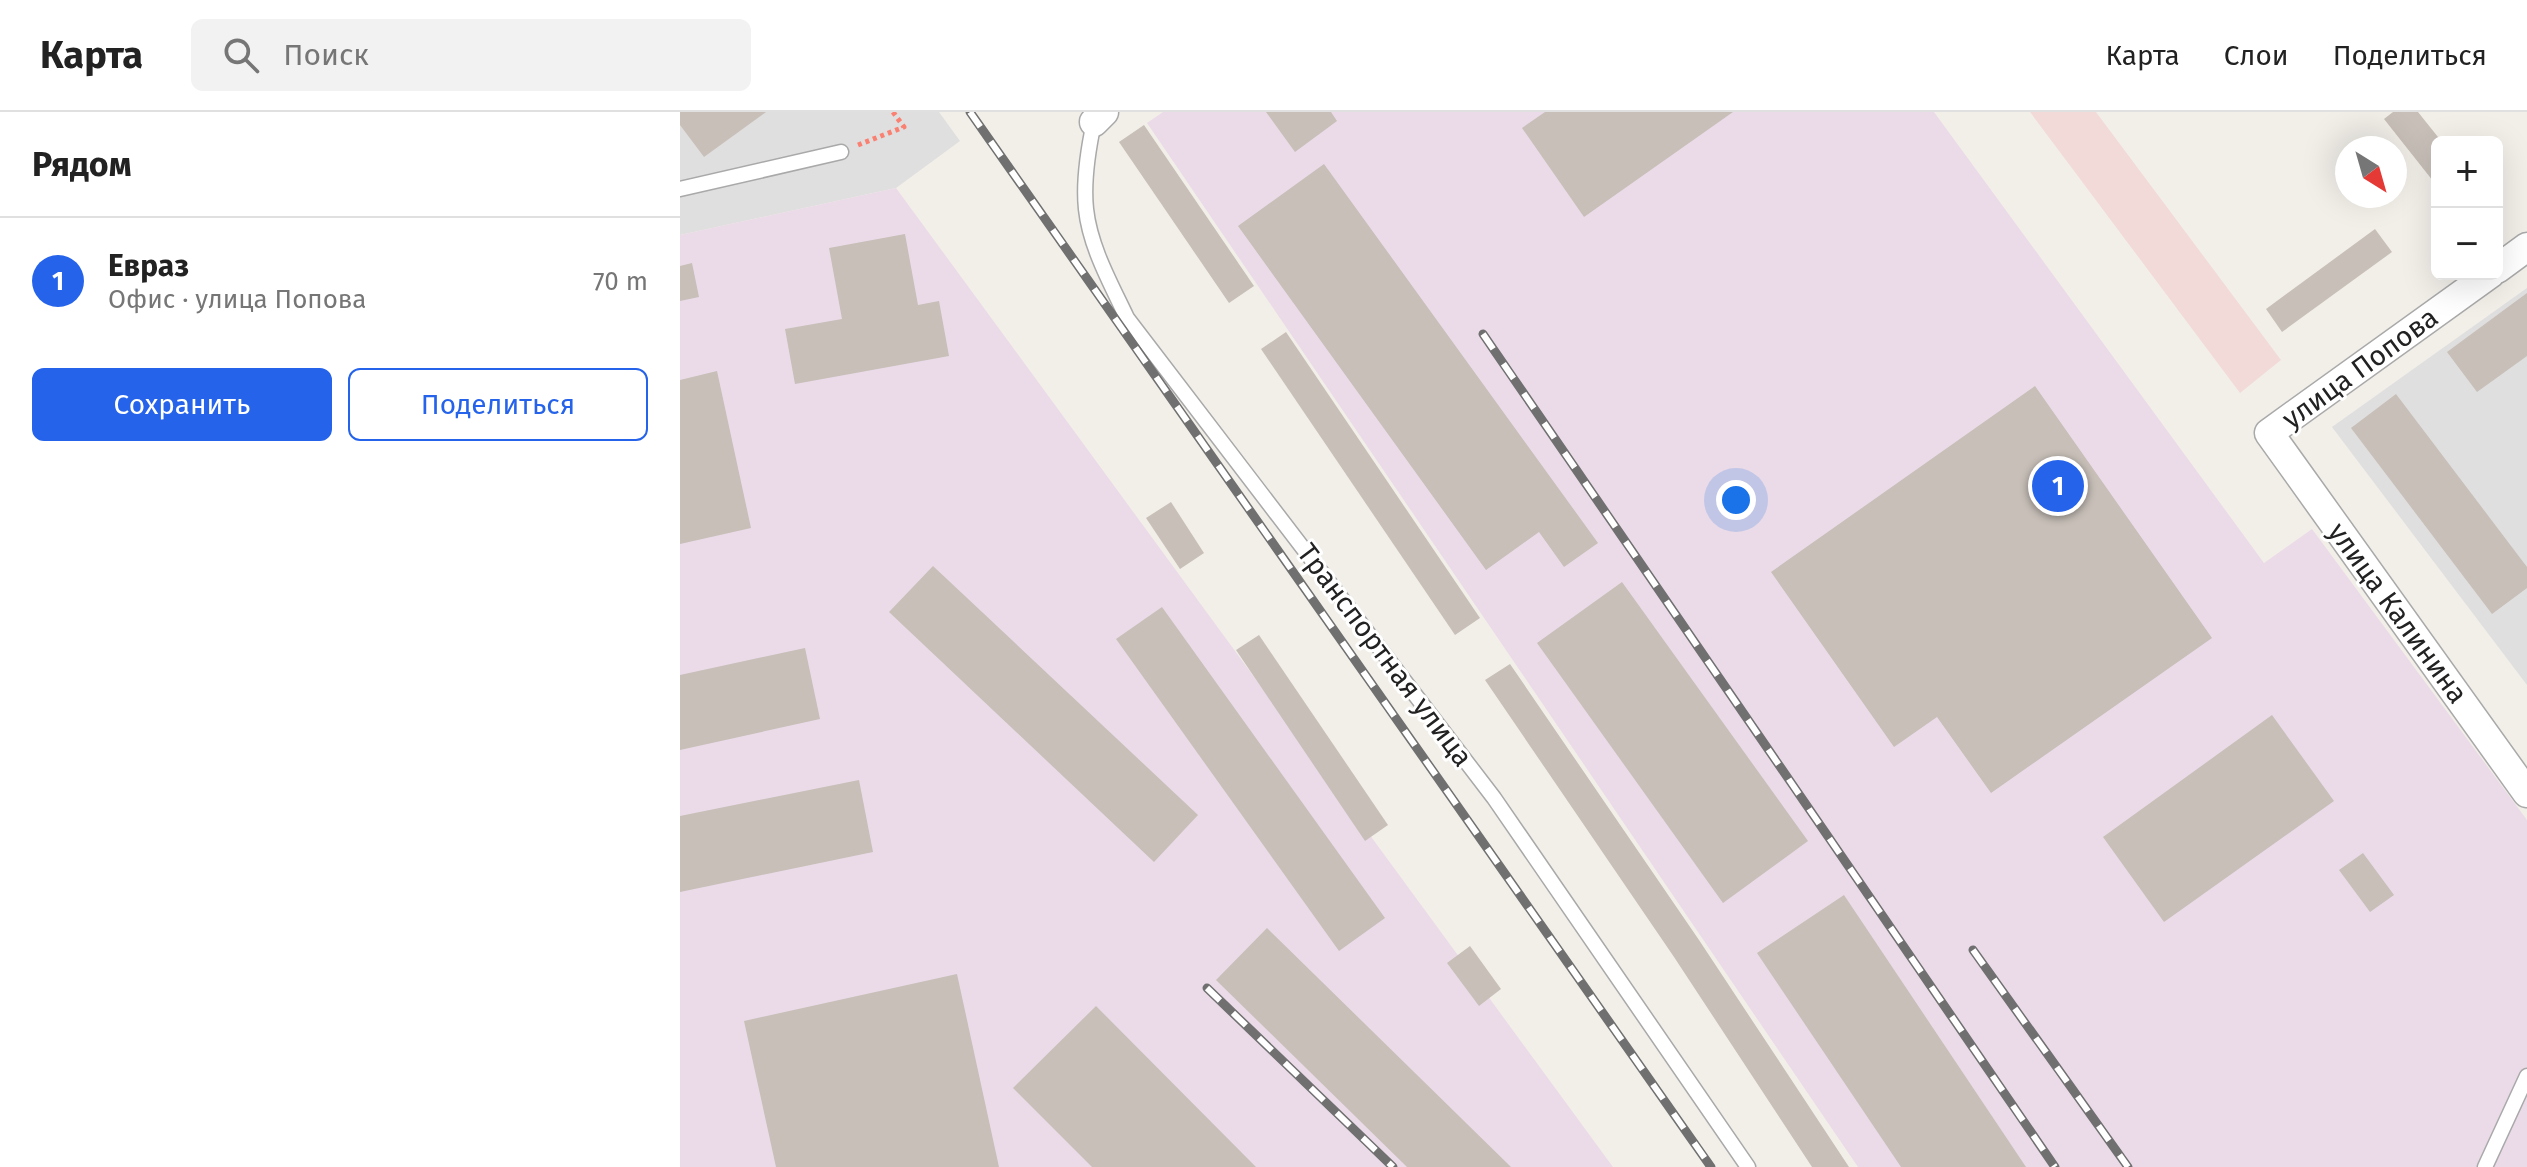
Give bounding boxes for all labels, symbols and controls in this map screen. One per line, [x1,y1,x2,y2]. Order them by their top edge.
search box [191,19,751,91]
text: Карта [40,32,143,78]
icon: search [219,33,263,77]
text: Поиск [283,37,369,73]
text: Карта [2105,39,2180,72]
text: Слои [2224,39,2289,72]
text: Поделиться [2333,39,2487,72]
north arrow [2335,136,2407,208]
map controls [2431,136,2503,280]
button: + [2431,136,2503,208]
text: Рядом [32,144,131,185]
button: − [2431,208,2503,280]
text: Евраз [108,248,189,284]
text: 1 [52,266,64,297]
text: 70 m [593,266,648,297]
text: Офис · улица Попова [108,284,366,315]
street label: улица Попова [2276,300,2444,436]
button: Сохранить [32,368,332,441]
button: Поделиться [348,368,648,441]
pin: 1 [2032,456,2084,516]
your location [1716,480,1756,520]
street label: улица Калинина [2321,516,2475,710]
street label: Транспортная улица [1291,537,1479,773]

